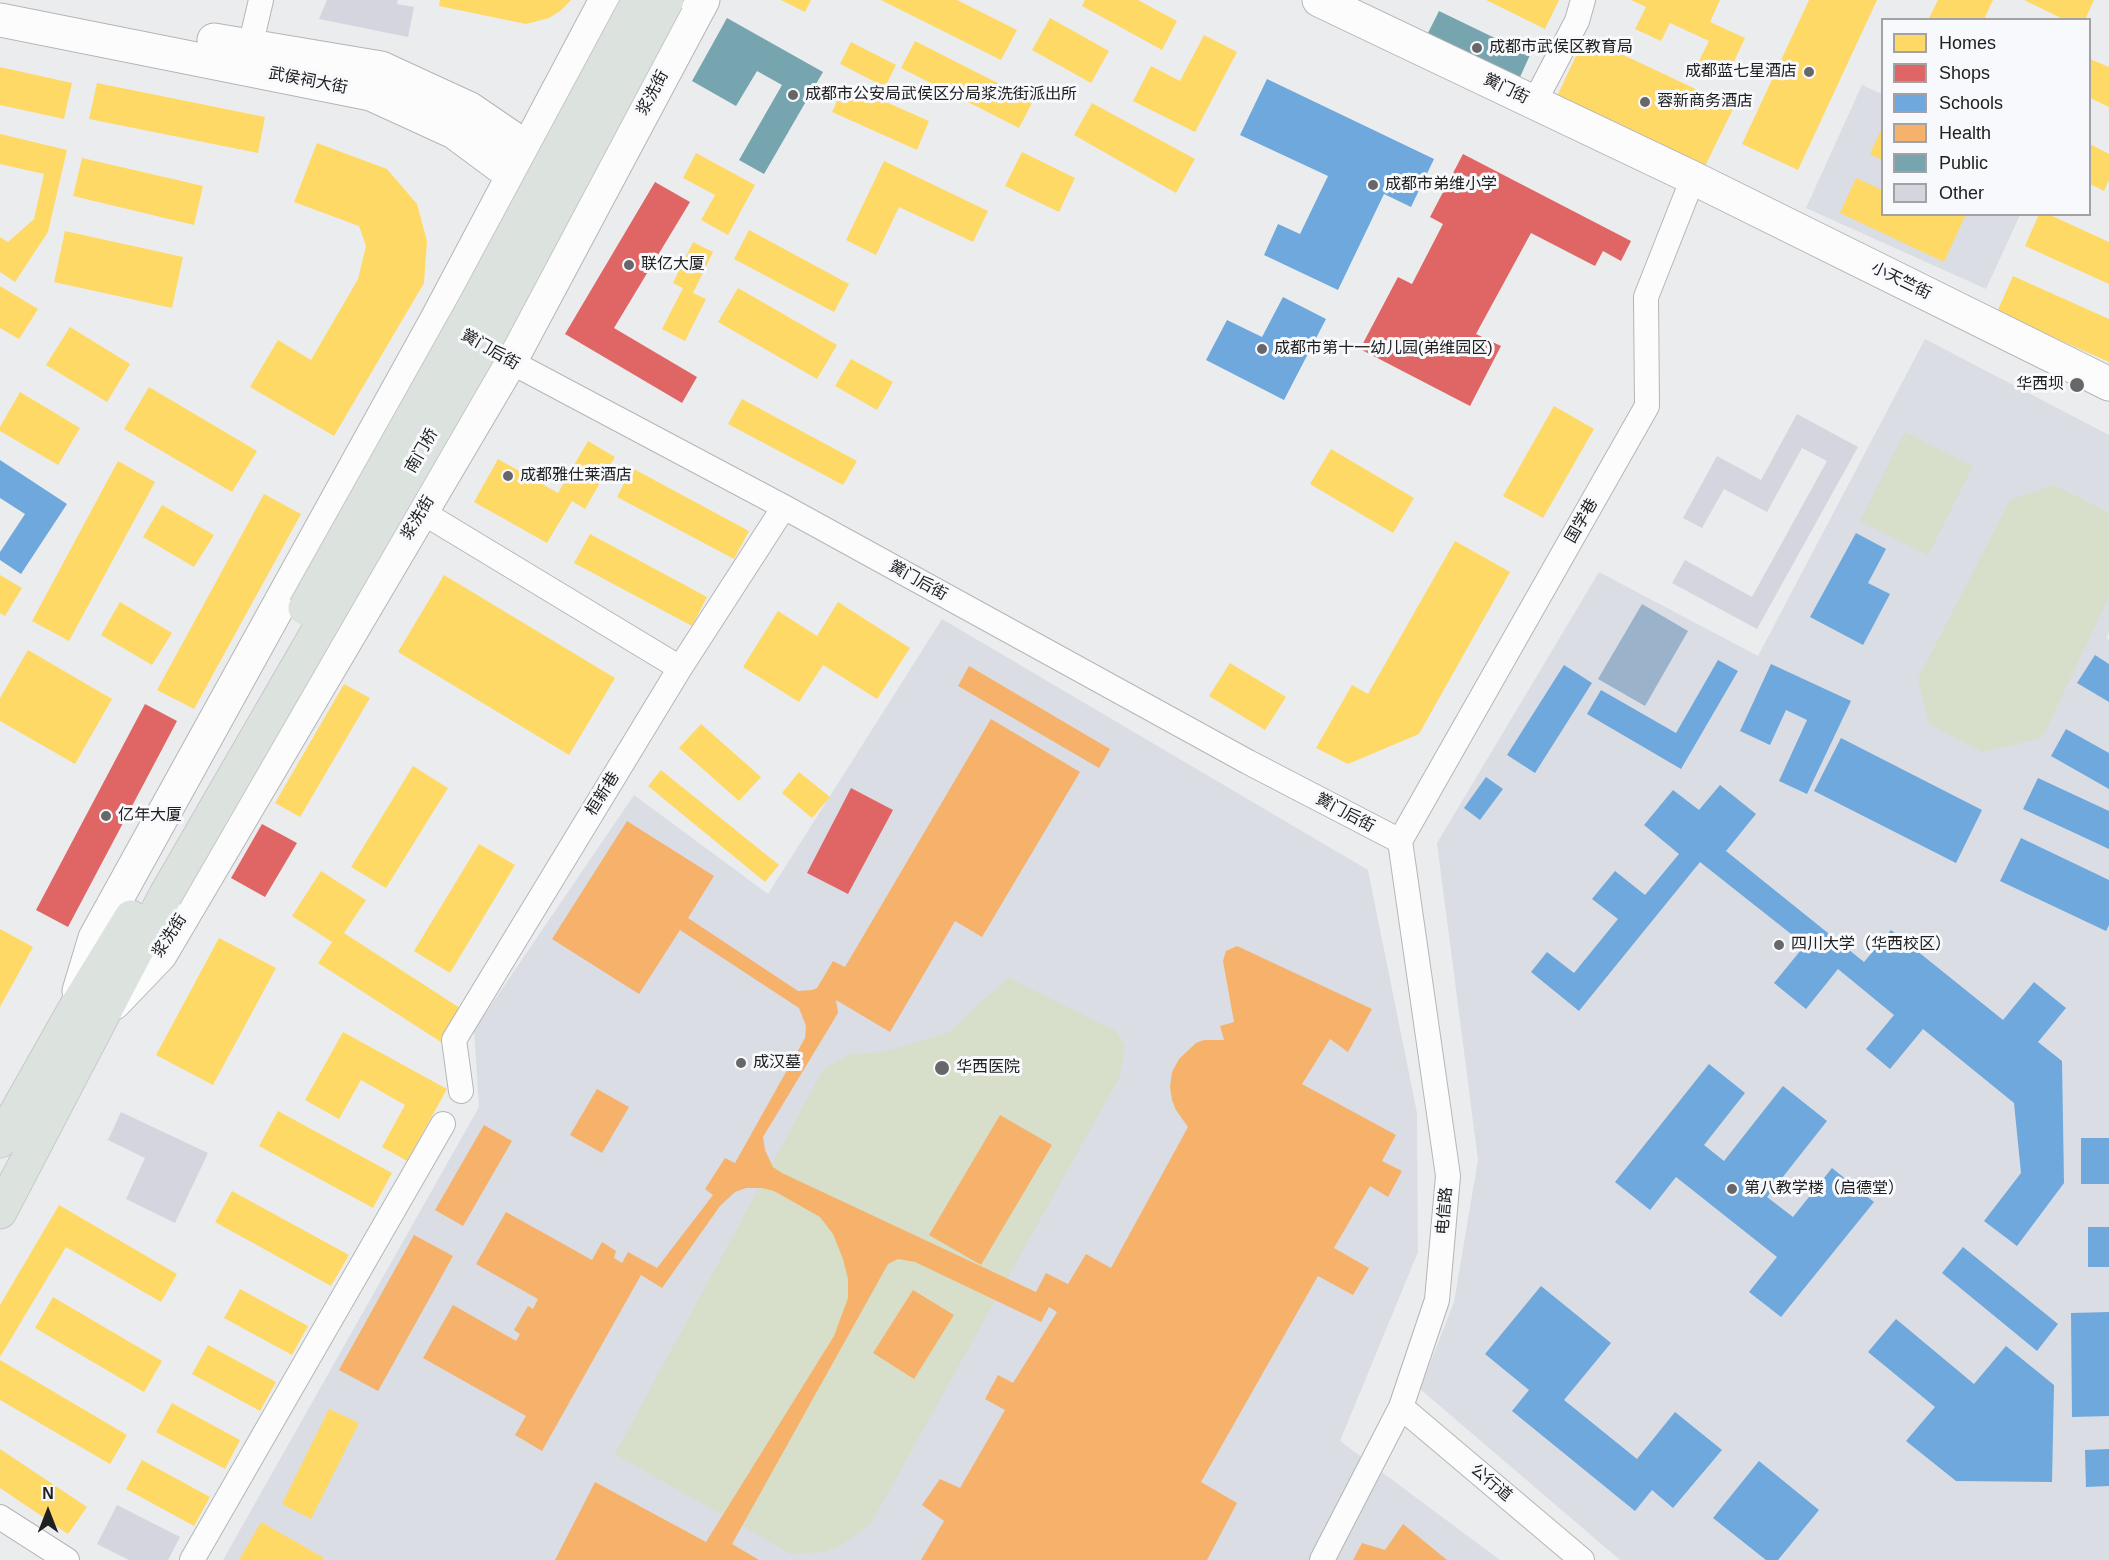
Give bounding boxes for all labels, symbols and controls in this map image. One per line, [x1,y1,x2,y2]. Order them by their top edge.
legend [1881,18,2091,216]
text: Homes [1939,33,1996,53]
place label: 成都市武侯区教育局 [1489,38,1633,58]
marker: 成都市武侯区教育局 [1470,41,1484,55]
place label: 成都蓝七星酒店 [1685,62,1797,82]
text: Shops [1939,63,1990,83]
street label: 武侯祠大街 [267,64,349,98]
marker: 成都蓝七星酒店 [1802,65,1816,79]
street label: 浆洗街 [633,67,673,119]
street label: 黉门街 [1480,70,1532,108]
place label: 成都市公安局武侯区分局浆洗街派出所 [805,85,1077,105]
marker: 成都市公安局武侯区分局浆洗街派出所 [786,88,800,102]
place label: 蓉新商务酒店 [1657,92,1753,112]
text: Schools [1939,93,2003,113]
marker: 蓉新商务酒店 [1638,95,1652,109]
text: Health [1939,123,1991,143]
text: Public [1939,153,1988,173]
place label: 成都市弟维小学 [1385,175,1497,195]
marker: 成都市弟维小学 [1366,178,1380,192]
text: Other [1939,183,1984,203]
place label: 联亿大厦 [641,255,705,275]
marker: 联亿大厦 [622,258,636,272]
street label: 小天竺街 [1868,258,1934,304]
street label: 黉门后街 [457,326,523,374]
place label: 成都市第十一幼儿园(弟维园区) [1274,339,1493,359]
marker: 成都市第十一幼儿园(弟维园区) [1255,342,1269,356]
place label: 华西坝 [2016,375,2064,395]
marker: 华西坝 [2068,376,2086,394]
street label: 南门桥 [402,425,442,477]
place label: 成都雅仕莱酒店 [520,466,632,486]
marker: 成都雅仕莱酒店 [501,469,515,483]
street label: 浆洗街 [397,492,439,544]
street label: 国学巷 [1562,495,1602,547]
street label: 黉门后街 [885,557,951,605]
street label: 桓新巷 [582,769,624,819]
street label: 黉门后街 [1312,790,1378,836]
place label: 亿年大厦 [118,806,182,826]
marker: 亿年大厦 [99,809,113,823]
street label: 浆洗街 [149,911,191,961]
place label: 四川大学（华西校区） [1791,935,1951,955]
marker: 四川大学（华西校区） [1772,938,1786,952]
place label: 成汉墓 [753,1053,801,1073]
marker: 成汉墓 [734,1056,748,1070]
place label: 华西医院 [956,1058,1020,1078]
marker: 华西医院 [933,1059,951,1077]
place label: 第八教学楼（启德堂） [1744,1179,1904,1199]
marker: 第八教学楼（启德堂） [1725,1182,1739,1196]
street label: 电信路 [1433,1186,1457,1236]
street label: 公行道 [1466,1460,1516,1506]
north arrow [18,1482,78,1542]
text: N [42,1485,54,1502]

